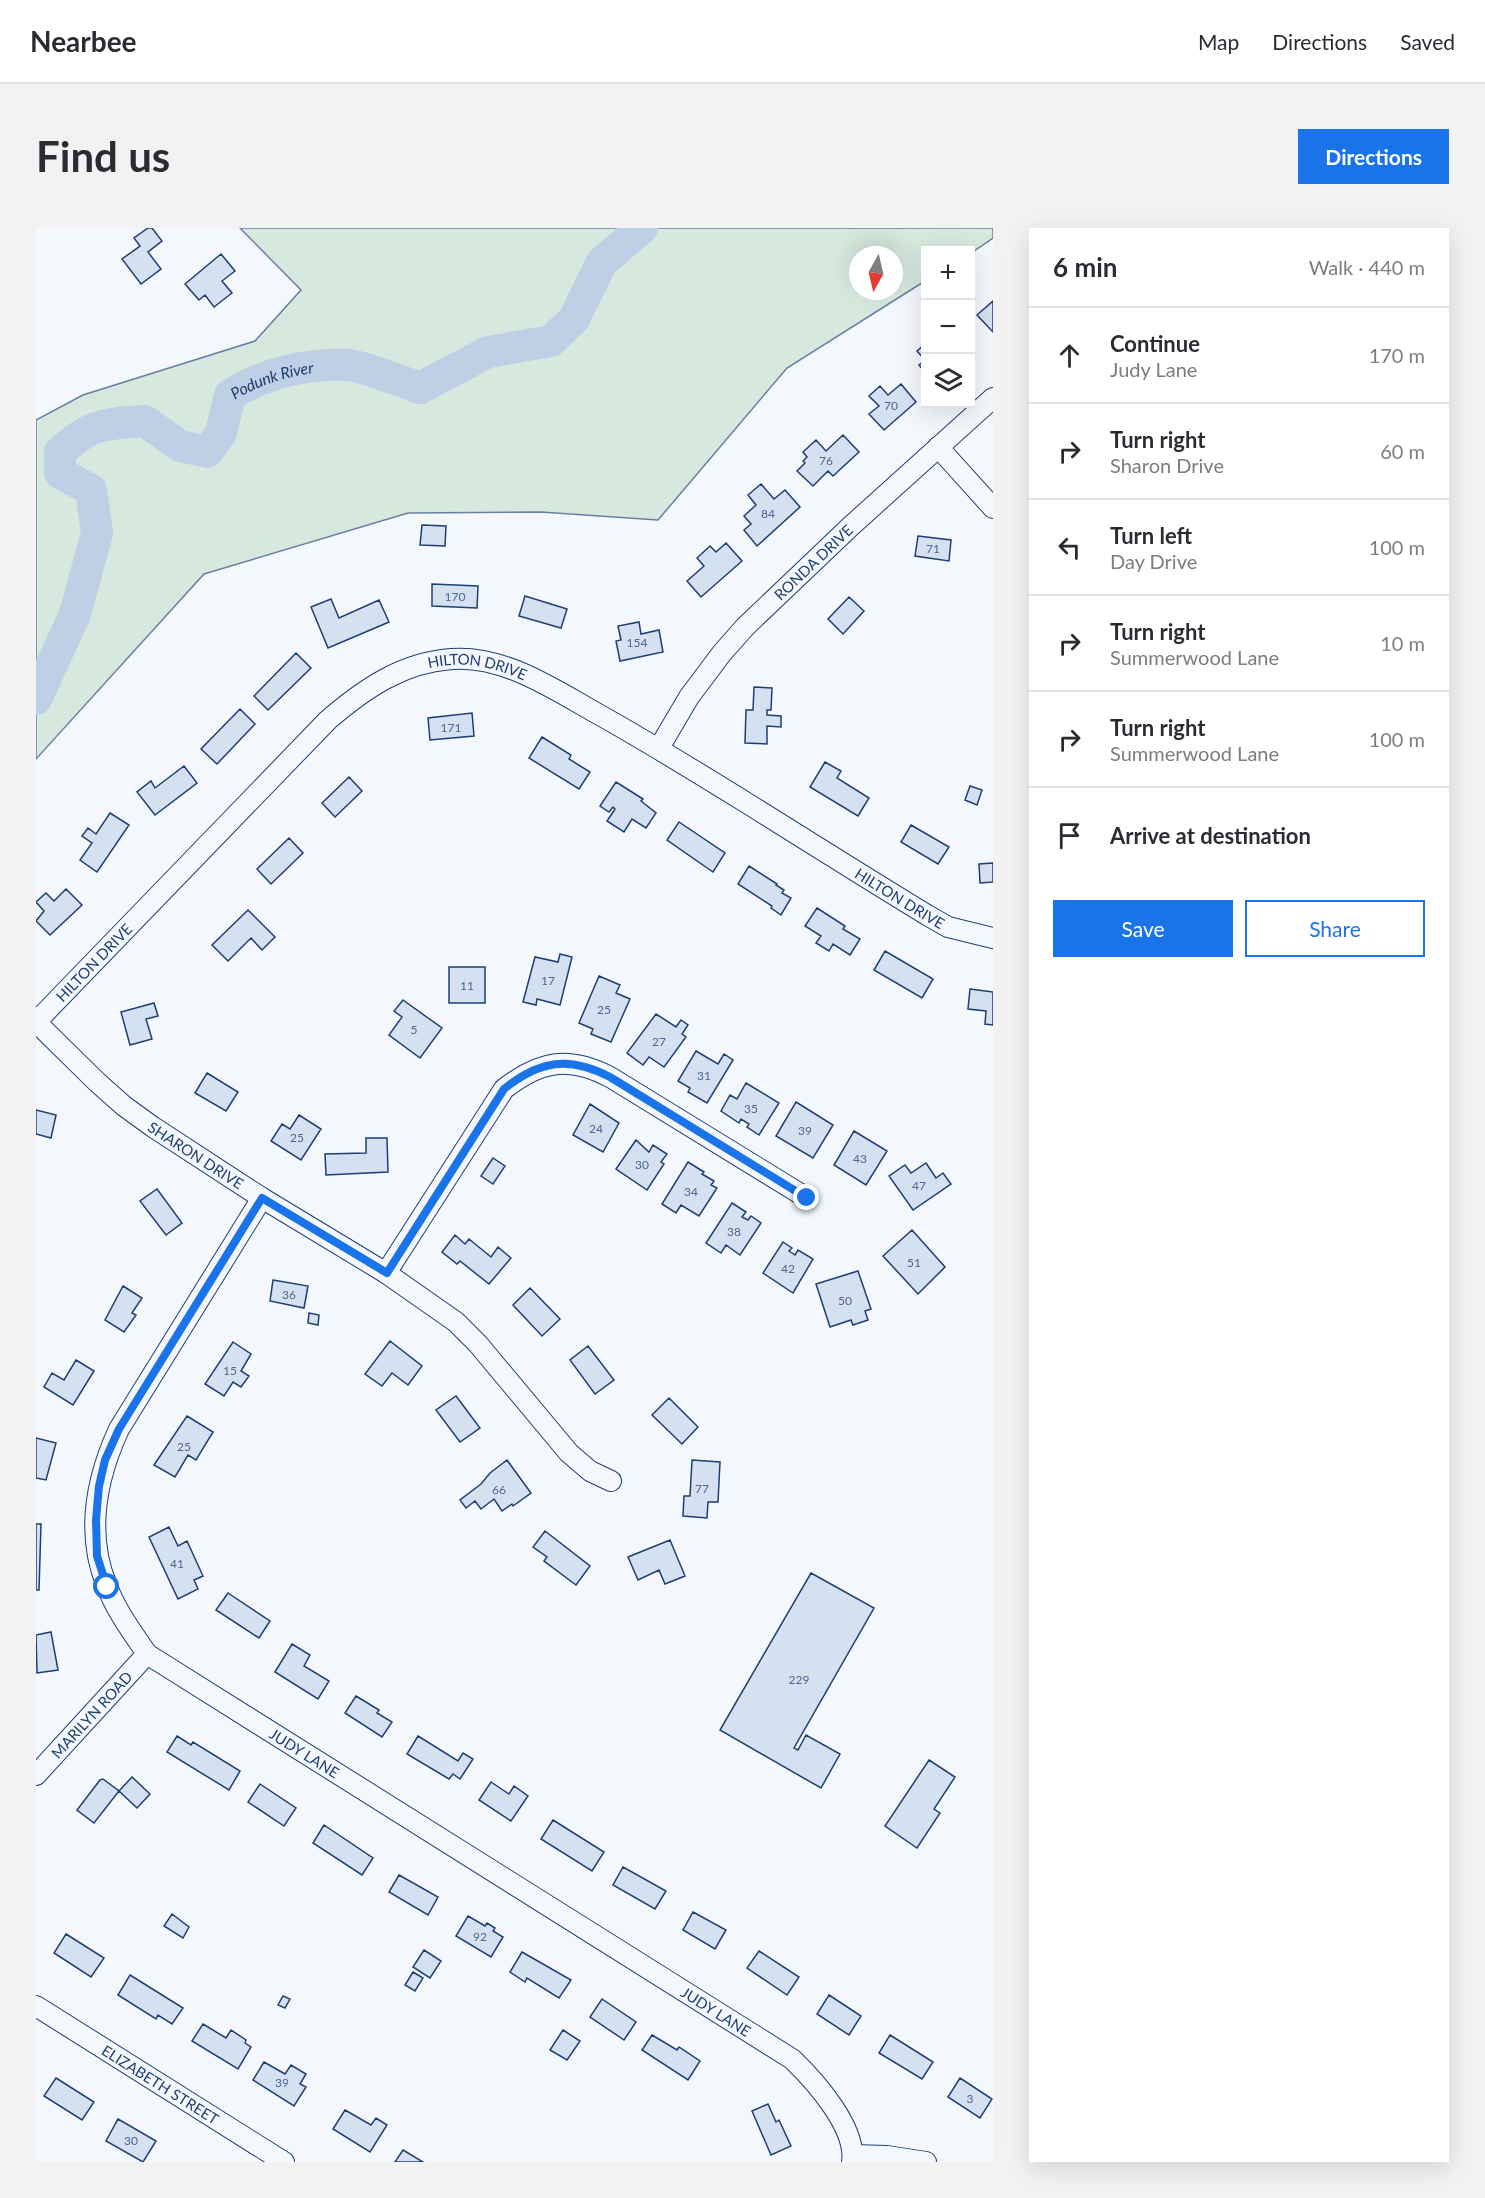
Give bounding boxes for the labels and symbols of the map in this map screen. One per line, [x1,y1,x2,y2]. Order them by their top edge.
north arrow [849,246,903,300]
water label: Podunk River [226,357,315,402]
house number: 70 [884,398,898,413]
house number: 76 [819,453,833,468]
house number: 84 [761,506,775,521]
street label: RONDA DRIVE [770,521,856,604]
house number: 71 [926,541,940,556]
house number: 170 [445,589,465,604]
house number: 154 [627,635,647,650]
street label: HILTON DRIVE [426,650,530,683]
house number: 171 [441,720,461,735]
street label: HILTON DRIVE [852,864,948,932]
street label: HILTON DRIVE [52,920,135,1005]
house number: 17 [541,973,555,988]
house number: 11 [460,978,474,993]
house number: 25 [597,1002,611,1017]
house number: 5 [411,1022,418,1037]
house number: 27 [652,1034,666,1049]
house number: 31 [697,1068,711,1083]
house number: 35 [744,1101,758,1116]
street label: SHARON DRIVE [145,1117,247,1193]
house number: 24 [589,1121,603,1136]
house number: 39 [798,1123,812,1138]
house number: 25 [290,1130,304,1145]
house number: 43 [853,1151,867,1166]
house number: 30 [635,1157,649,1172]
house number: 47 [912,1178,926,1193]
house number: 34 [684,1184,698,1199]
route end [793,1184,819,1210]
house number: 38 [727,1224,741,1239]
house number: 51 [907,1255,921,1270]
house number: 42 [781,1261,795,1276]
house number: 36 [282,1287,296,1302]
house number: 50 [838,1293,852,1308]
house number: 15 [223,1363,237,1378]
house number: 25 [177,1439,191,1454]
house number: 77 [695,1481,709,1496]
house number: 66 [492,1482,506,1497]
house number: 41 [170,1556,184,1571]
route start [93,1573,119,1599]
street label: MARILYN ROAD [47,1667,136,1762]
house number: 229 [789,1672,809,1687]
street label: JUDY LANE [266,1724,343,1781]
house number: 92 [473,1929,487,1944]
street label: JUDY LANE [678,1983,754,2040]
street label: ELIZABETH STREET [99,2041,222,2128]
house number: 39 [275,2075,289,2090]
house number: 3 [967,2091,974,2106]
house number: 30 [124,2133,138,2148]

